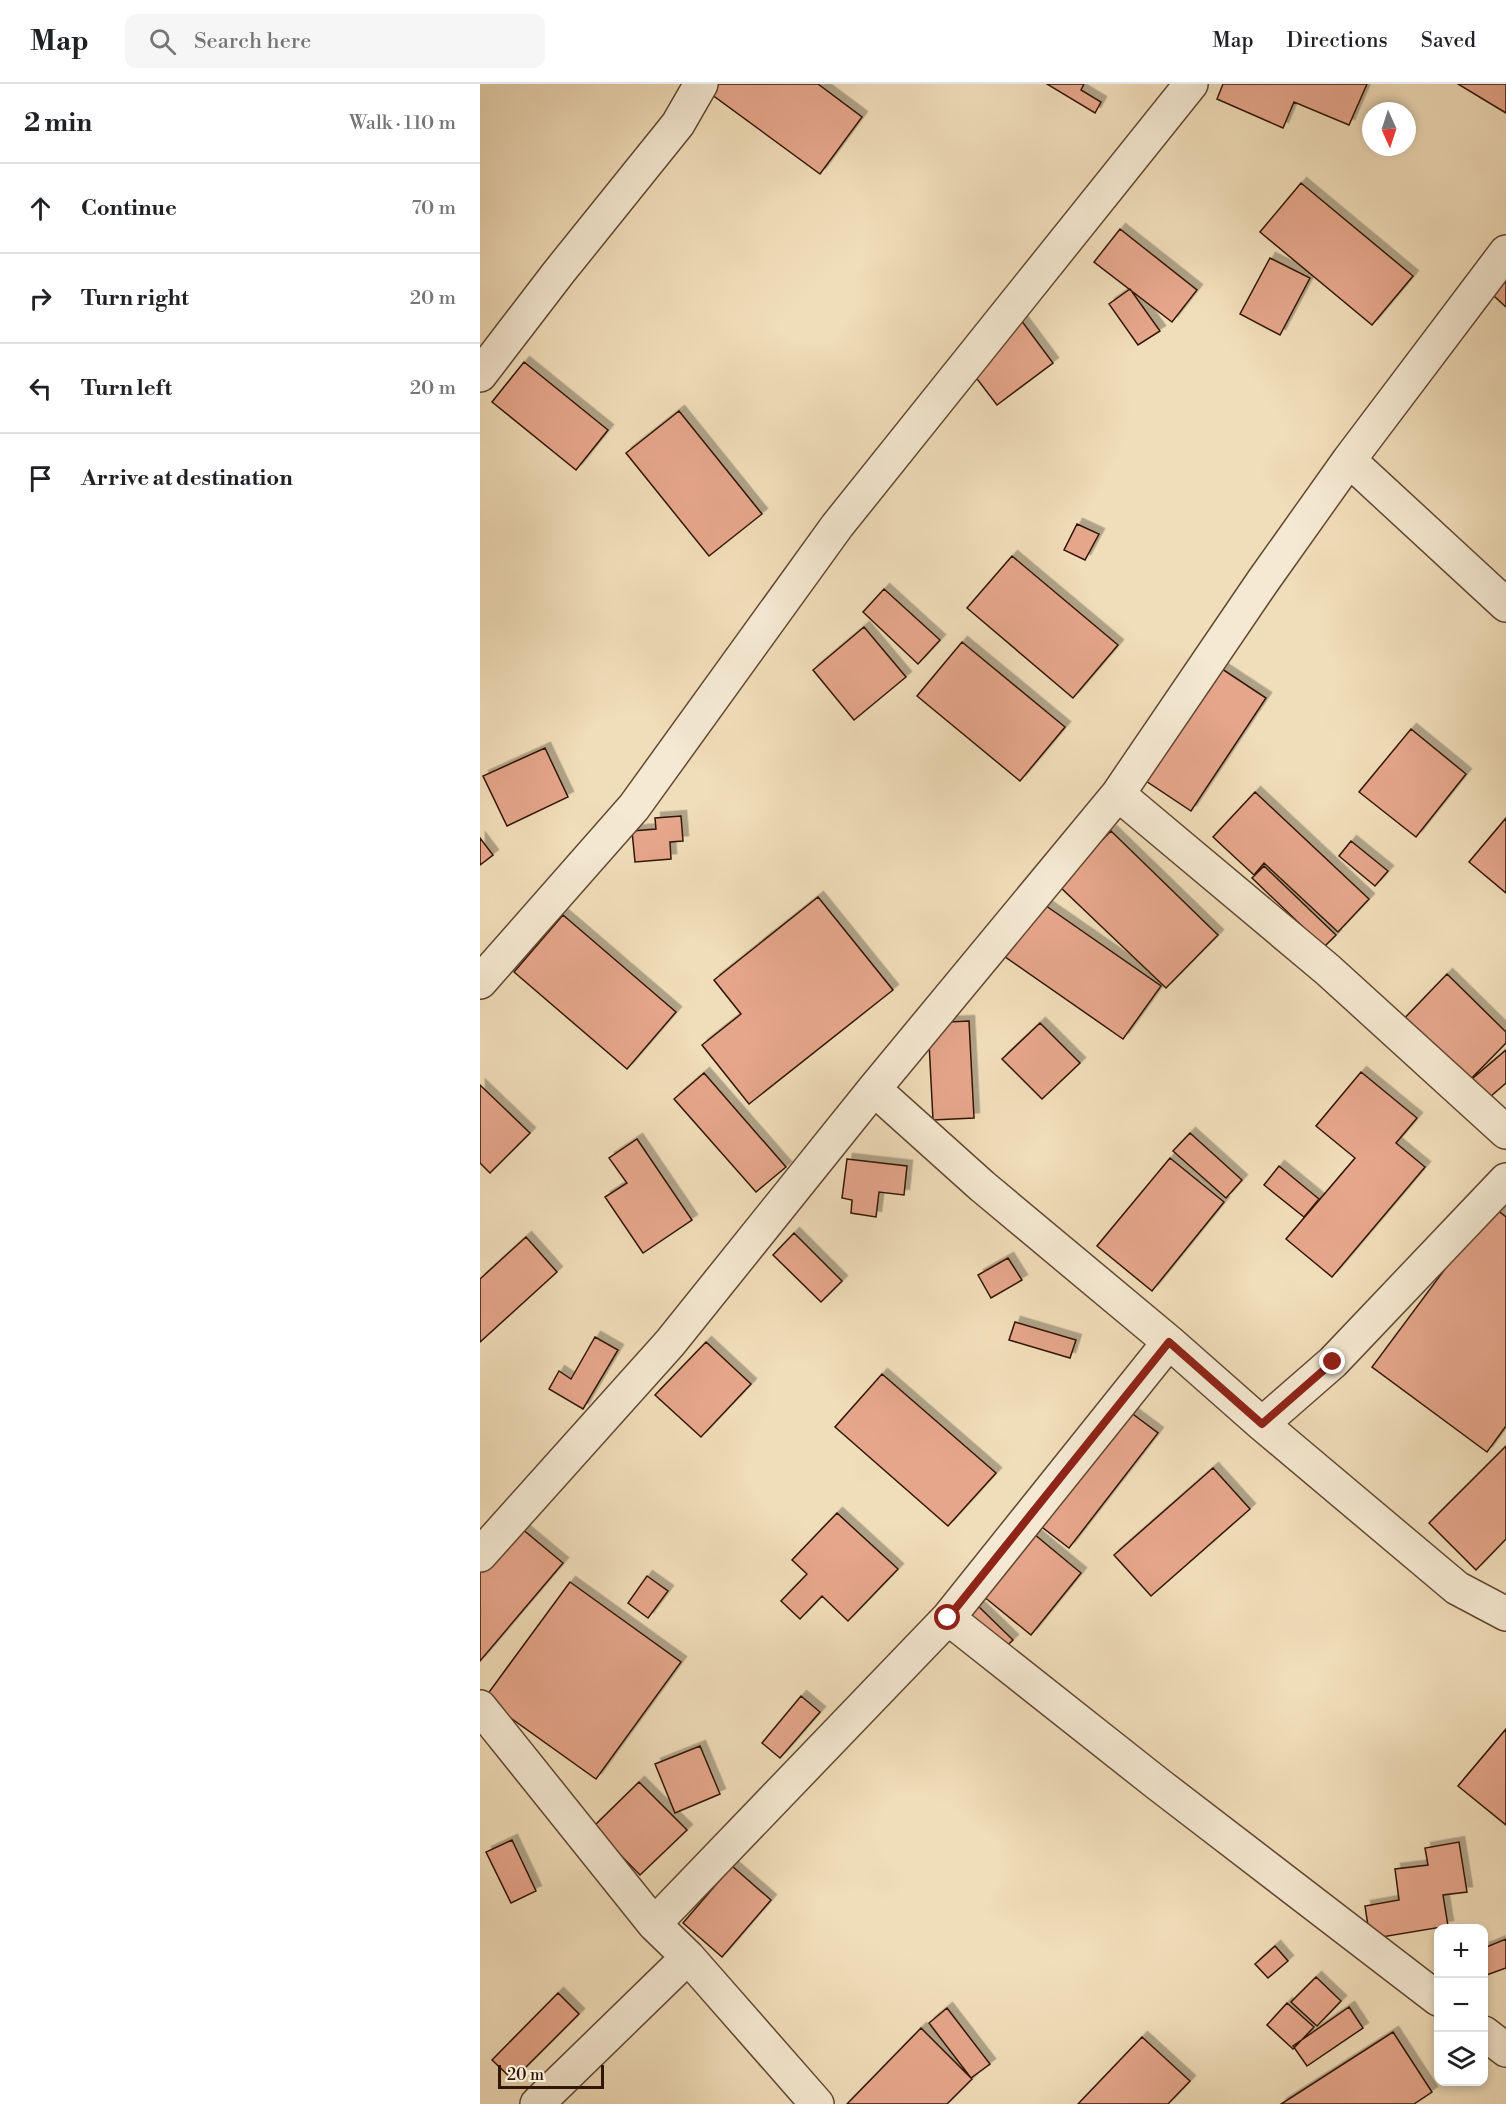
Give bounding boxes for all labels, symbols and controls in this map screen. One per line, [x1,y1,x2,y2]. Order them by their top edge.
search box [125,14,545,68]
text: Map [30,24,89,59]
icon: search [146,25,179,58]
text: Search here [194,28,311,55]
text: Map [1212,28,1254,54]
text: Directions [1287,28,1388,54]
text: Saved [1421,28,1476,54]
north arrow [1362,102,1416,156]
text: 2 min [24,107,92,139]
text: Walk · 110 m [349,111,456,136]
icon: ahead [24,192,57,225]
text: Continue [81,195,177,222]
text: 70 m [412,196,456,221]
icon: right [24,282,57,315]
text: Turn right [81,285,189,312]
text: 20 m [410,286,456,311]
icon: left [24,372,57,405]
text: Turn left [81,375,172,402]
text: 20 m [410,376,456,401]
icon: arrive [24,462,57,495]
text: Arrive at destination [81,465,293,492]
route end [1319,1348,1345,1374]
route start [934,1604,960,1630]
map controls [1434,1924,1488,2086]
button: + [1434,1924,1488,1978]
button: − [1434,1978,1488,2032]
button: layers [1434,2032,1488,2086]
scale bar [498,2062,604,2090]
text: 20 m [507,2065,544,2085]

